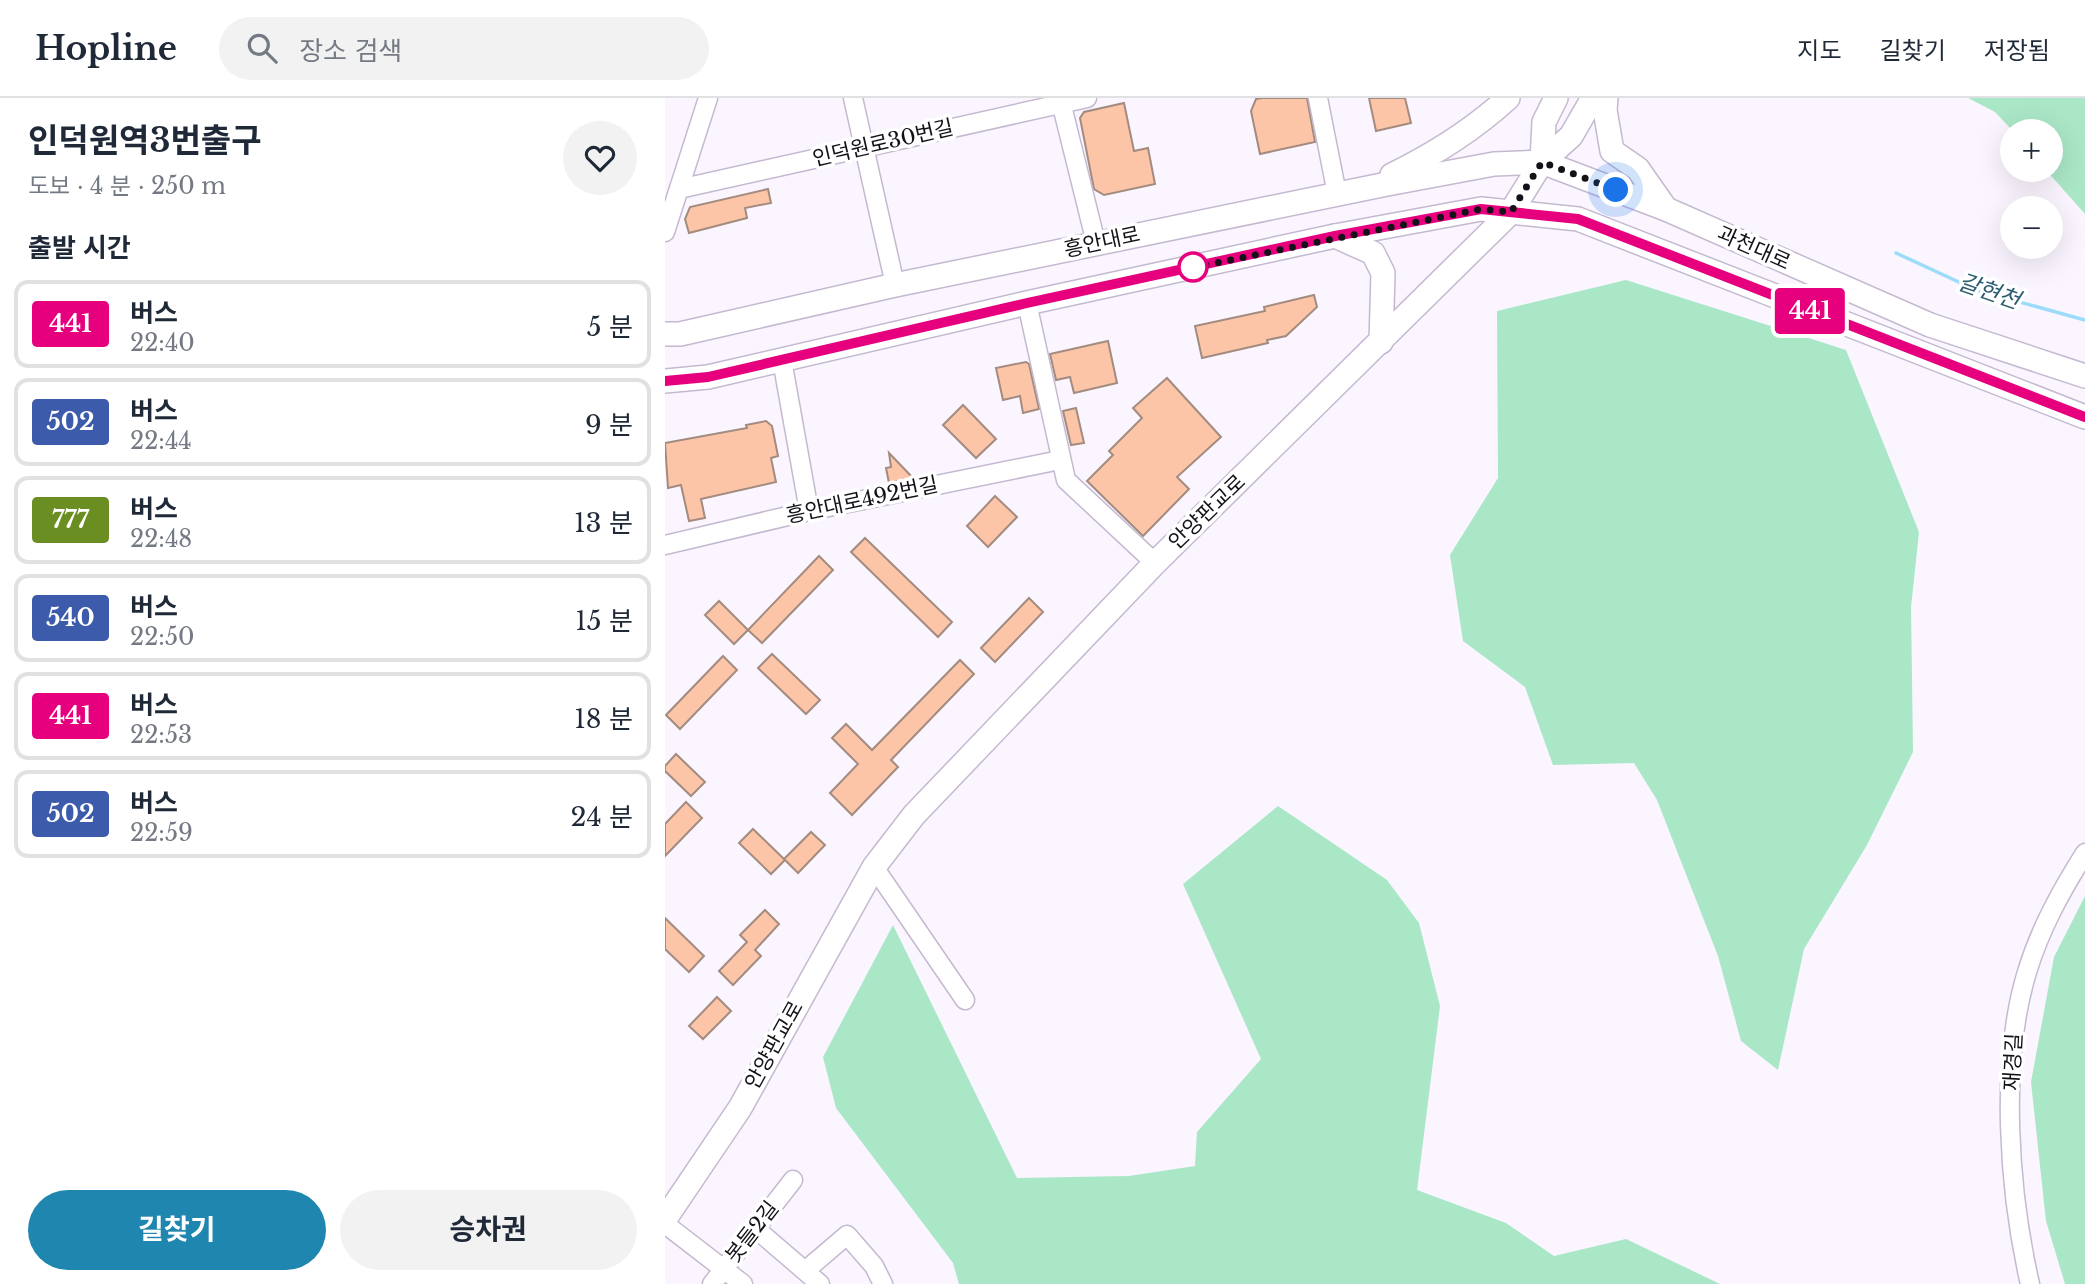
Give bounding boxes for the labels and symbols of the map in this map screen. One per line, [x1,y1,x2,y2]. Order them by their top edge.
street label: 인덕원로30번길 [810,114,956,172]
your location [1598,172,1633,207]
street label: 과천대로 [1713,220,1795,276]
street label: 흥안대로 [1062,221,1142,263]
unlabelled marker [1178,252,1208,282]
water label: 갈현천 [1954,267,2026,315]
line badge: 441 [1770,288,1850,334]
street label: 안양판교로 [1163,469,1251,555]
street label: 흥안대로492번길 [784,471,940,529]
street label: 안양판교로 [739,996,809,1094]
street label: 재경길 [1999,1032,2027,1092]
street label: 봇들2길 [720,1196,784,1268]

